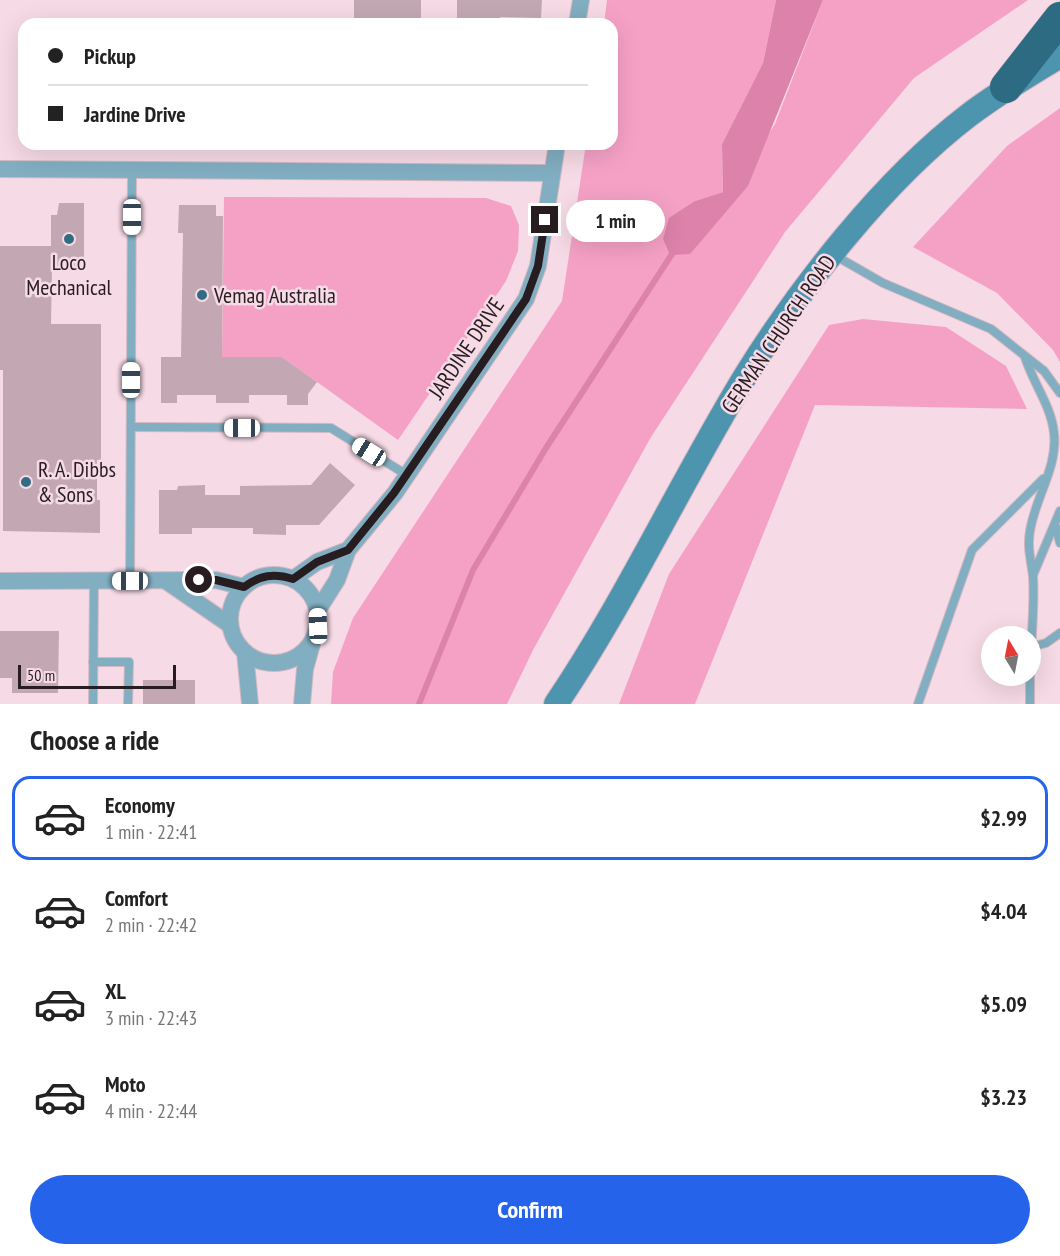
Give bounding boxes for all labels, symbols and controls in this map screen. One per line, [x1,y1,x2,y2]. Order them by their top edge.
text: Pickup [84,42,136,70]
text: Jardine Drive [84,100,186,128]
car [123,199,141,235]
callout: 1 min [566,199,665,241]
route end [531,206,558,233]
text: 1 min [595,208,636,234]
marker: Loco Mechanical [62,232,76,246]
place label: Loco Mechanical [26,248,113,301]
street label: GERMAN CHURCH ROAD [715,249,841,419]
place label: Vemag Australia [213,281,336,309]
marker: Vemag Australia [195,288,209,302]
street label: JARDINE DRIVE [421,292,510,405]
car [122,362,140,398]
car [224,419,260,437]
car [349,435,389,469]
place label: R. A. Dibbs & Sons [38,455,116,508]
marker: R. A. Dibbs & Sons [19,475,33,489]
route start [185,566,212,593]
car [112,572,148,590]
car [308,608,328,644]
north arrow [981,626,1041,686]
map controls [981,626,1041,686]
scale bar [18,662,176,690]
text: 50 m [27,665,55,685]
text: Choose a ride [30,723,159,757]
icon: car [33,791,87,845]
text: Economy [105,791,175,819]
text: $2.99 [980,804,1027,832]
text: 1 min · 22:41 [105,819,197,845]
icon: car [33,884,87,938]
text: Comfort [105,884,168,912]
text: $4.04 [980,897,1027,925]
text: 2 min · 22:42 [105,912,197,938]
icon: car [33,977,87,1031]
text: XL [105,977,126,1005]
text: $5.09 [980,990,1027,1018]
text: 3 min · 22:43 [105,1005,197,1031]
icon: car [33,1070,87,1124]
text: Moto [105,1070,146,1098]
text: $3.23 [980,1083,1027,1111]
text: 4 min · 22:44 [105,1098,197,1124]
button: Confirm [30,1175,1030,1244]

